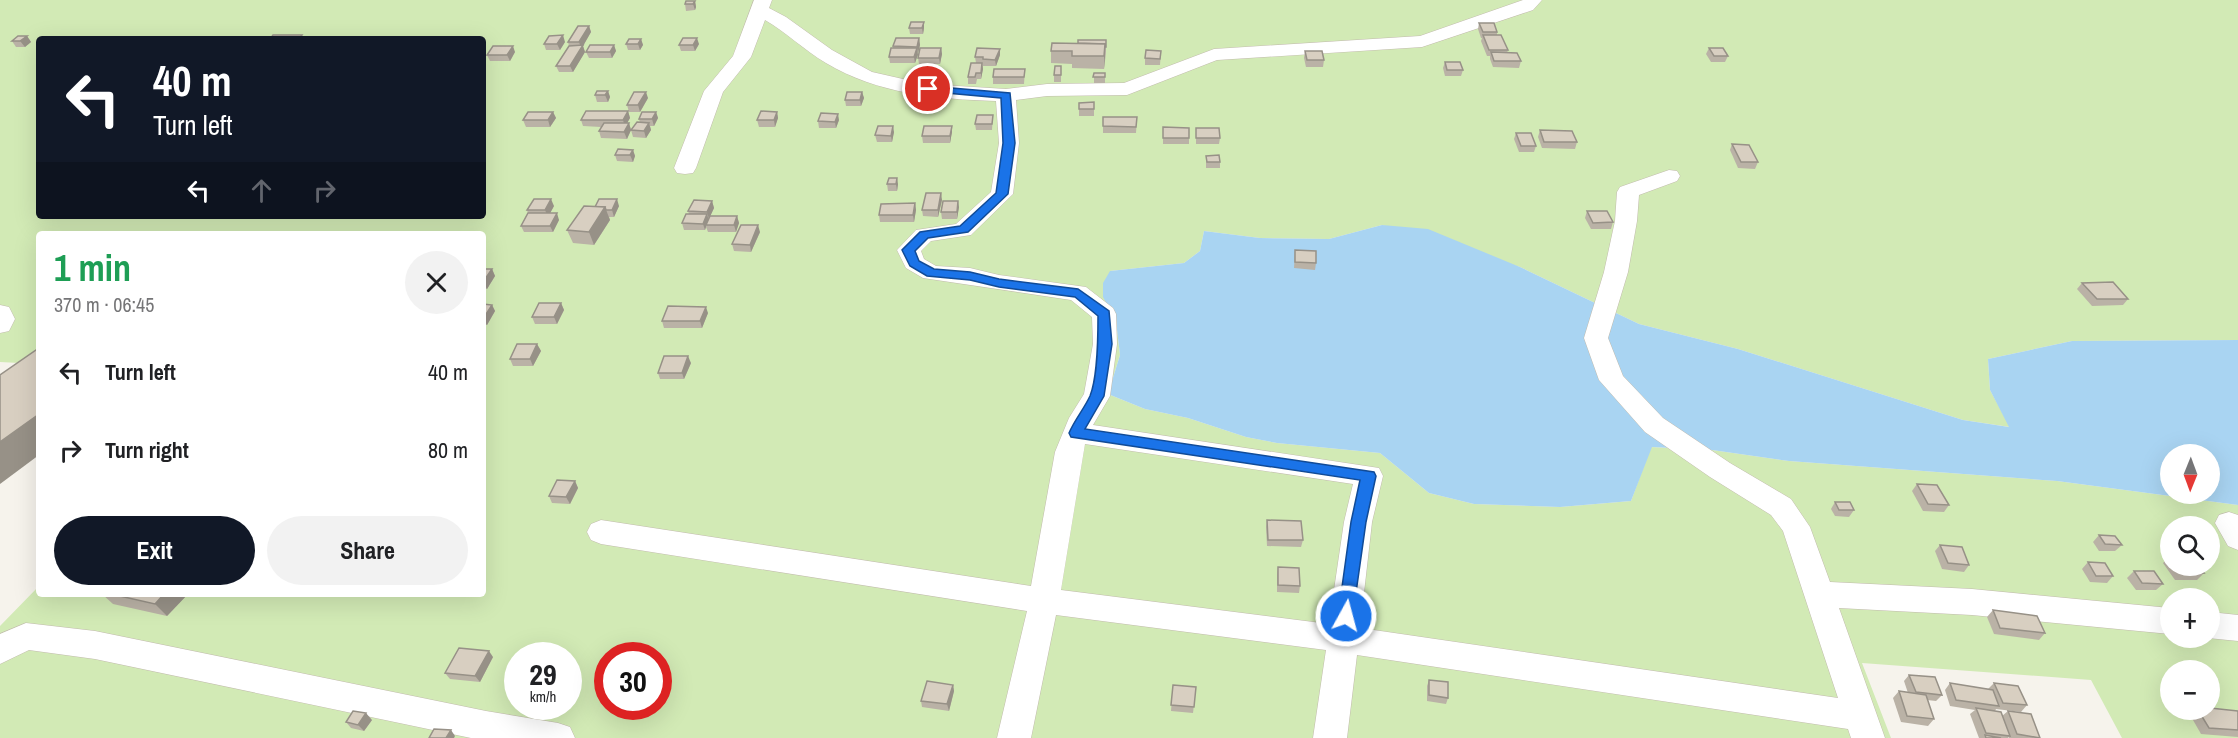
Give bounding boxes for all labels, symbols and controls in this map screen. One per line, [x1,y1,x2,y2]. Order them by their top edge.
text: 40 m [153,53,232,109]
icon: left [54,60,132,138]
pin [902,63,953,114]
icon: arrive [911,72,944,105]
text: Turn left [153,107,232,143]
icon: left [182,174,215,207]
icon: ahead [245,174,278,207]
icon: right [308,174,341,207]
text: 1 min [54,244,131,292]
button: close [405,251,468,314]
text: 370 m · 06:45 [54,291,154,318]
icon: left [54,356,87,389]
text: Turn left [105,357,176,387]
text: 40 m [428,357,468,387]
icon: right [54,434,87,467]
text: Turn right [105,435,189,465]
text: 80 m [428,435,468,465]
north arrow [2160,444,2220,504]
map controls [2160,444,2220,720]
button: Exit [54,516,255,585]
button: Share [267,516,468,585]
button: search [2160,516,2220,576]
position arrow [1314,584,1378,648]
button: + [2160,588,2220,648]
speed limit sign: 30 [594,642,672,720]
text: 29 [529,654,557,694]
button: − [2160,660,2220,720]
text: km/h [530,686,556,707]

